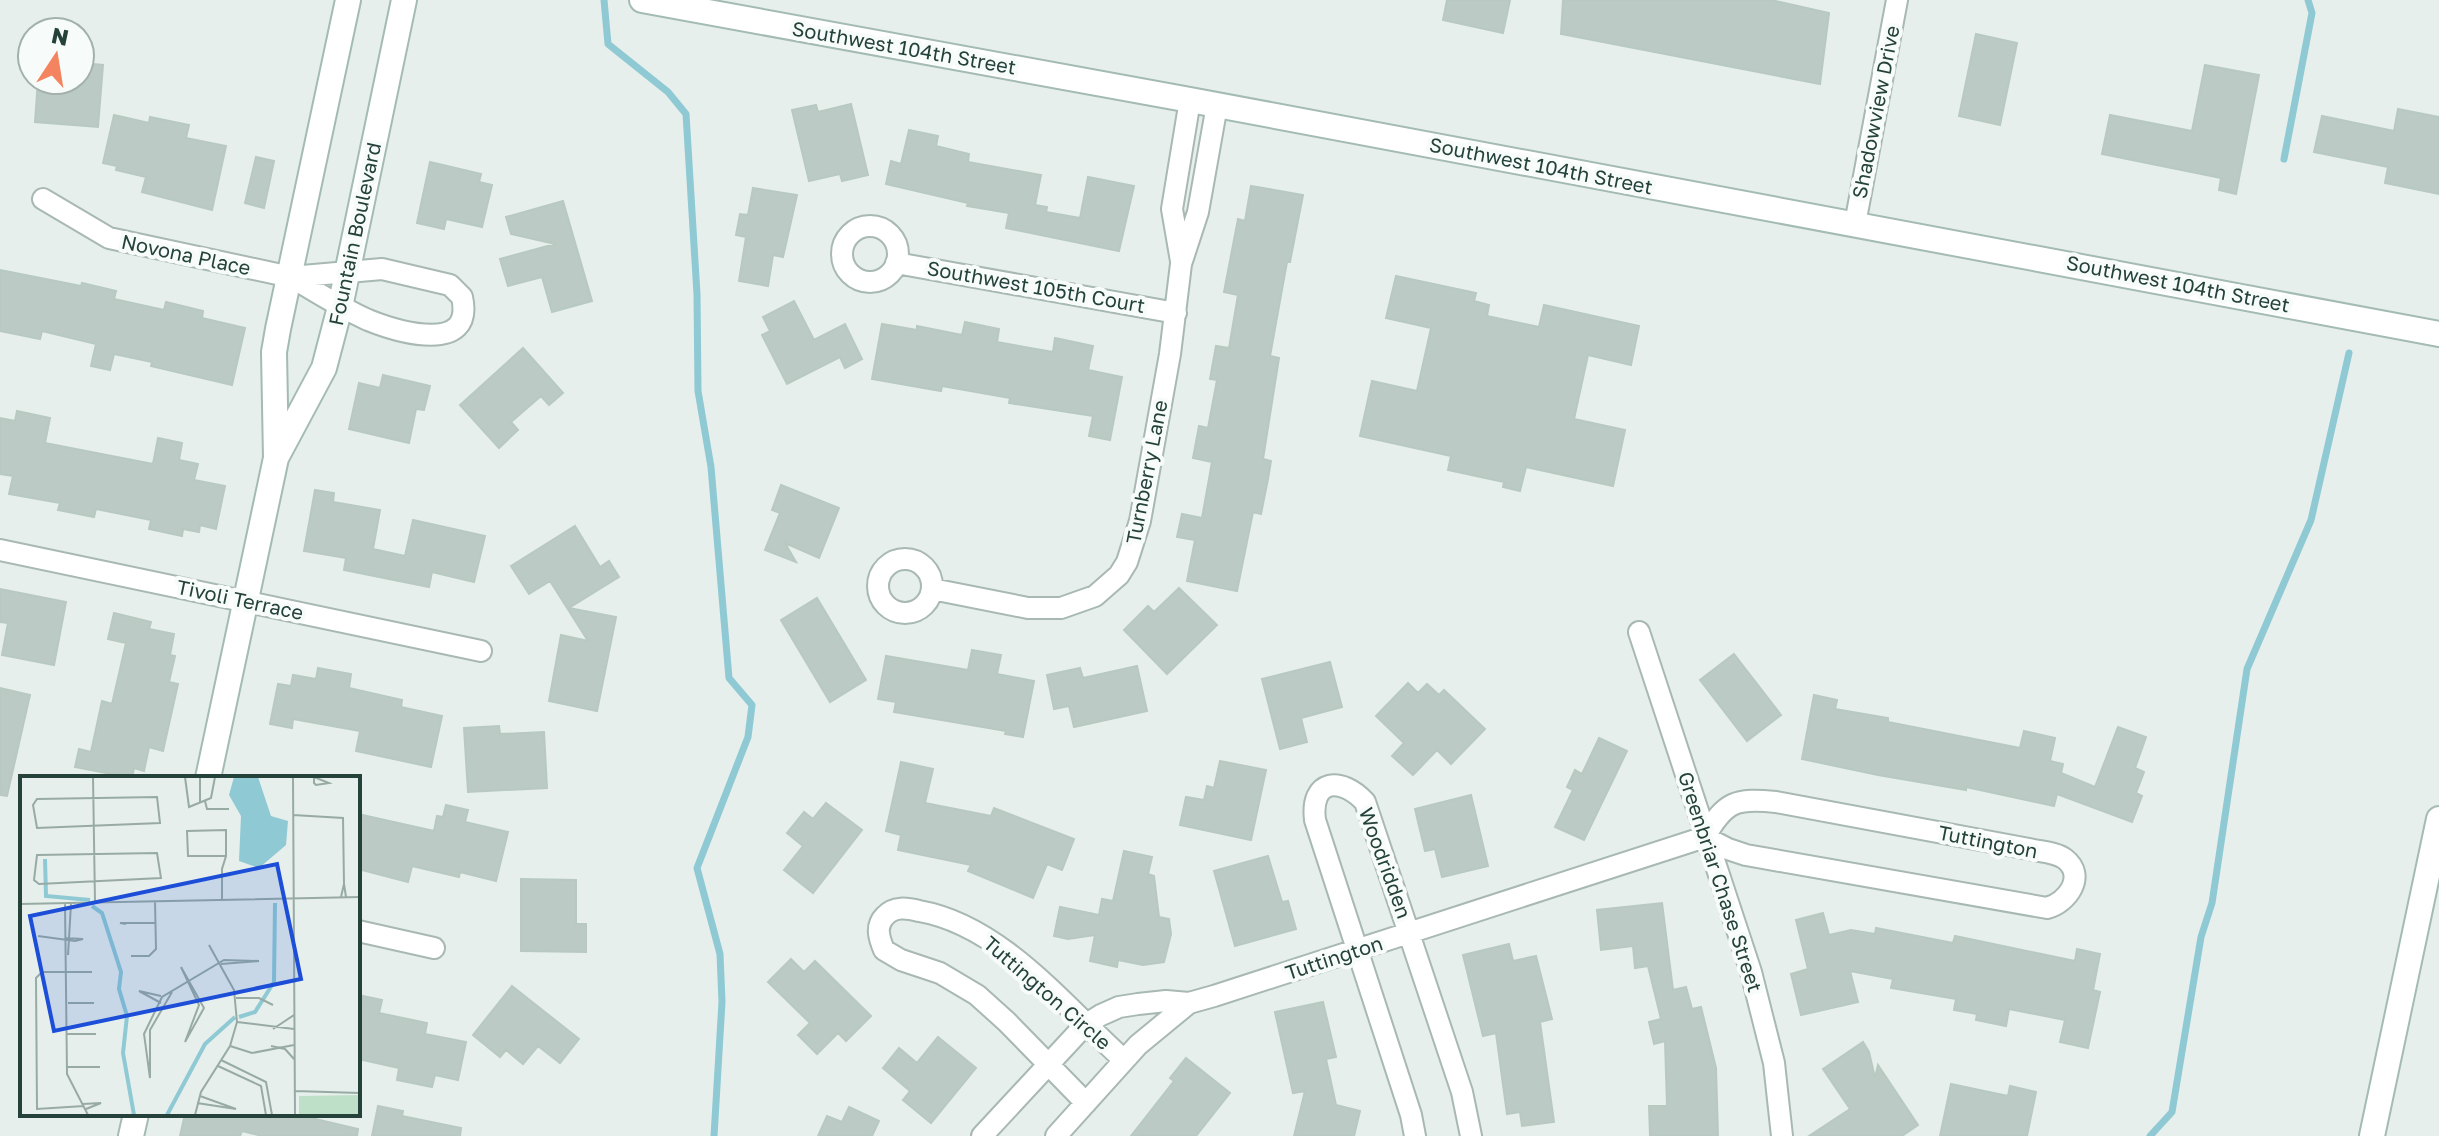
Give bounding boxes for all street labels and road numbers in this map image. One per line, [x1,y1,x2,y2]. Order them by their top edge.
street label: Southwest 104th Street [790,15,1018,79]
street label: Shadowview Drive [1846,23,1904,200]
street label: Southwest 104th Street [1427,132,1655,198]
street label: Fountain Boulevard [323,140,385,328]
street label: Novona Place [119,229,253,279]
street label: Southwest 104th Street [2064,250,2292,316]
street label: Southwest 105th Court [925,255,1147,317]
street label: Turnberry Lane [1120,398,1172,546]
street label: Tivoli Terrace [175,574,306,624]
street label: Greenbriar Chase Street [1674,768,1768,995]
street label: Woodridden [1355,804,1417,921]
street label: Tuttington [1936,820,2040,862]
street label: Tuttington Circle [979,930,1116,1054]
street label: Tuttington [1282,930,1385,984]

